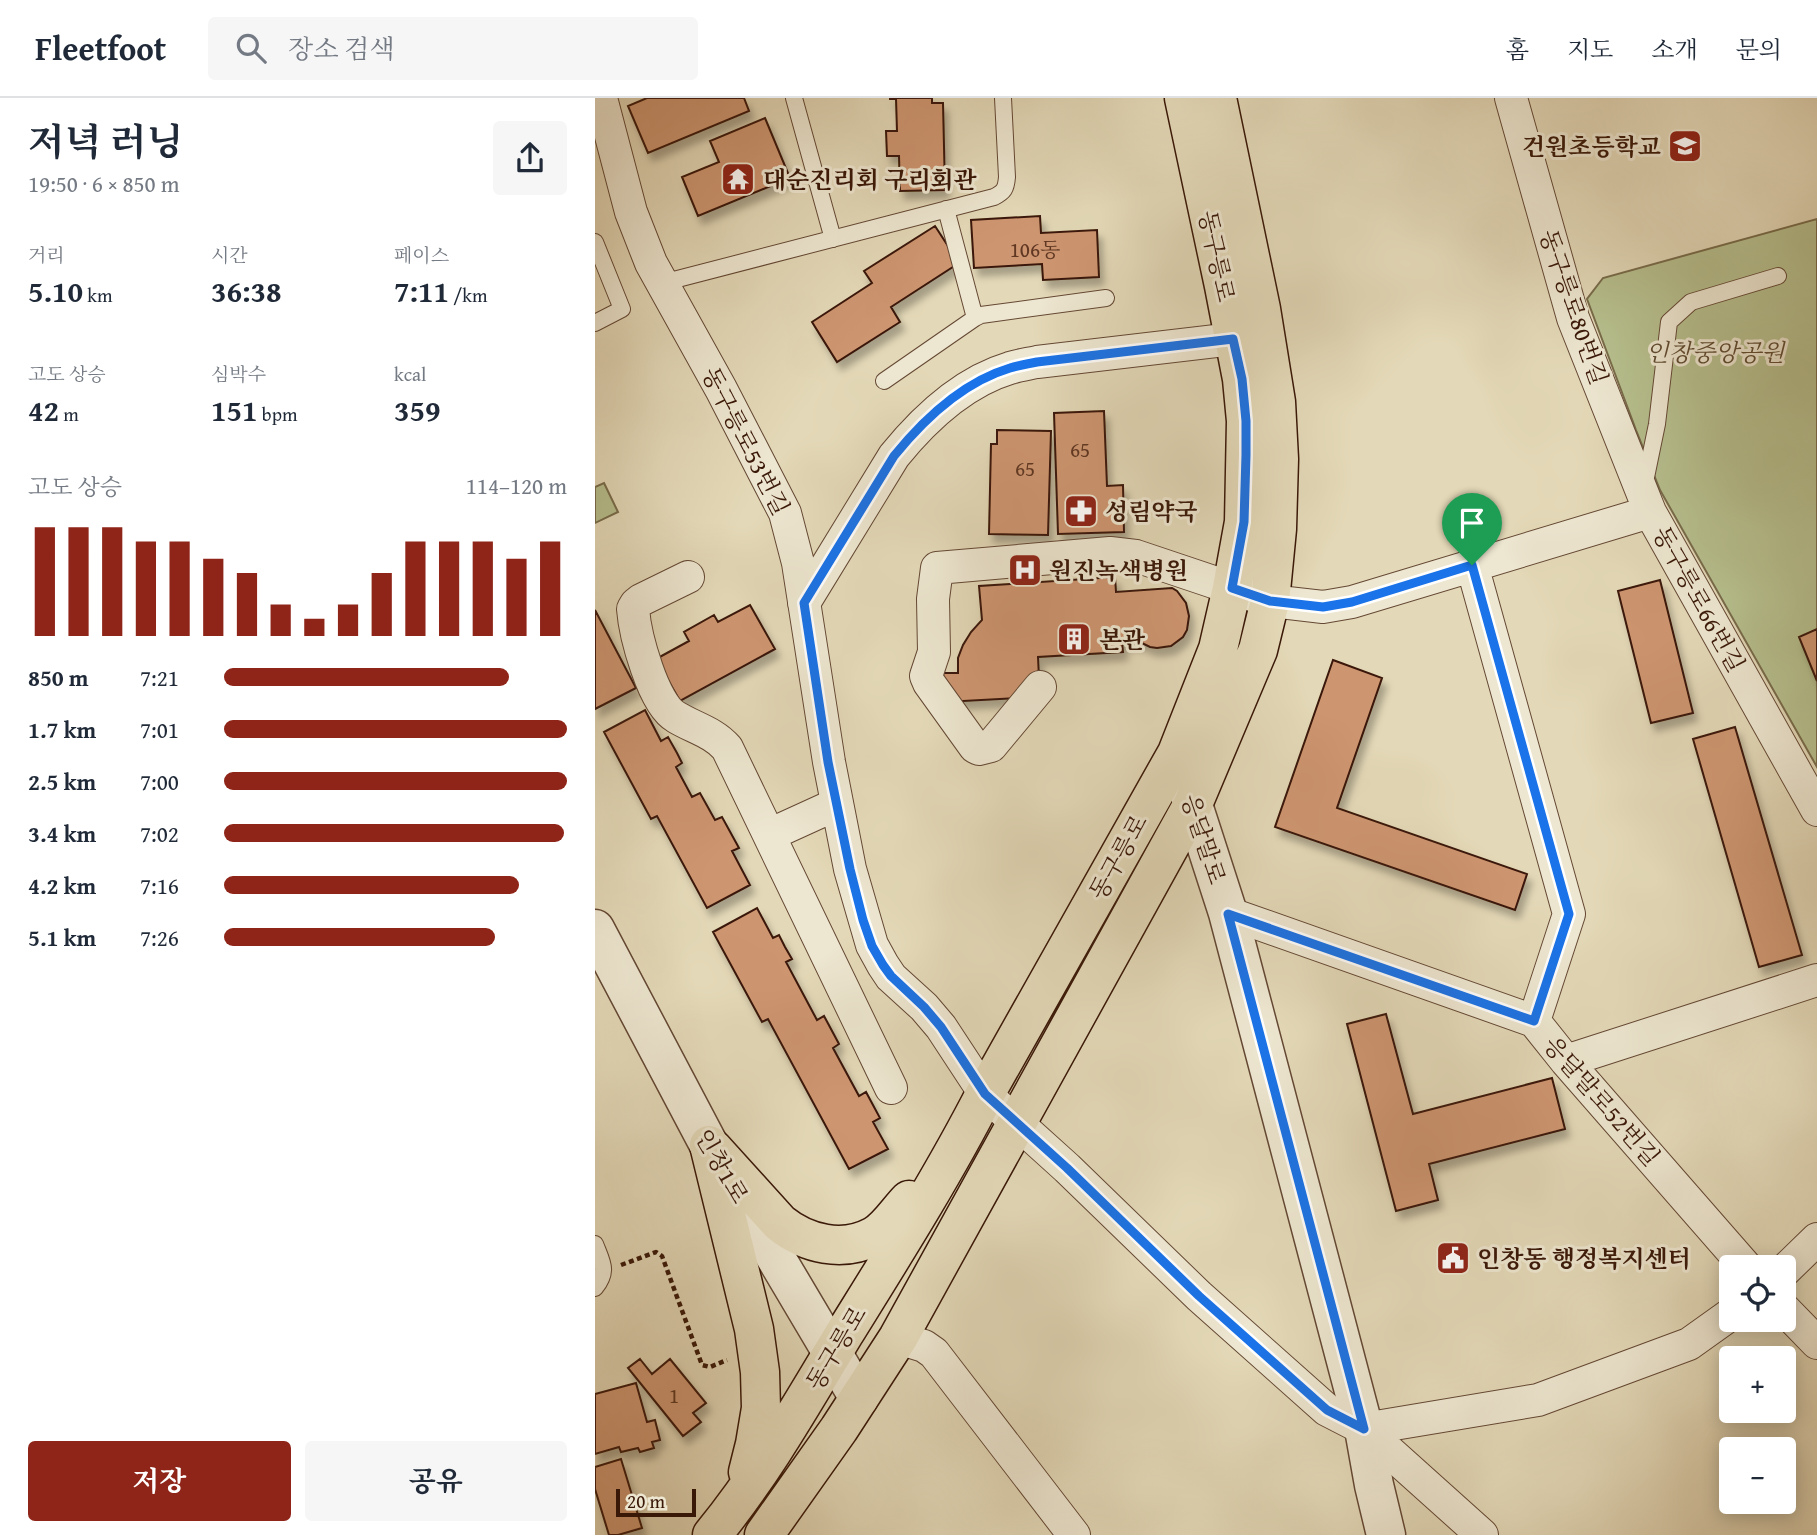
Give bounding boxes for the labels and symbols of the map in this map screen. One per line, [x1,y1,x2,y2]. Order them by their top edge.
school or university icon: 건원초등학교 [1666,127,1704,165]
place label: 건원초등학교 [1522,129,1661,164]
temple icon: 대순진리회 구리회관 [719,160,757,198]
place label: 대순진리회 구리회관 [763,162,977,197]
street label: 동구릉로 [1190,207,1244,305]
street label: 동구릉로80번길 [1531,225,1617,389]
house number: 106동 [1010,234,1060,265]
park label: 인창중앙공원 [1645,335,1786,370]
street label: 동구릉로53번길 [694,361,798,521]
house number: 65 [1070,434,1090,465]
house number: 65 [1015,453,1035,484]
pharmacy icon: 성림약국 [1062,492,1100,530]
pin [1442,493,1502,565]
place label: 성림약국 [1105,494,1198,529]
street label: 동구릉로66번길 [1644,520,1754,678]
hospital icon: 원진녹색병원 [1006,551,1044,589]
place label: 원진녹색병원 [1049,553,1188,588]
building icon: 본관 [1055,620,1093,658]
place label: 본관 [1099,622,1145,657]
street label: 응달말로 [1173,789,1235,889]
street label: 동구릉로 [1080,808,1156,906]
street label: 응달말로52번길 [1536,1028,1668,1174]
street label: 인창1로 [687,1122,757,1210]
public building icon: 인창동 행정복지센터 [1434,1239,1472,1277]
place label: 인창동 행정복지센터 [1477,1241,1691,1276]
street label: 동구릉로 [797,1299,875,1397]
house number: 1 [669,1380,679,1411]
scale bar [616,1486,697,1518]

